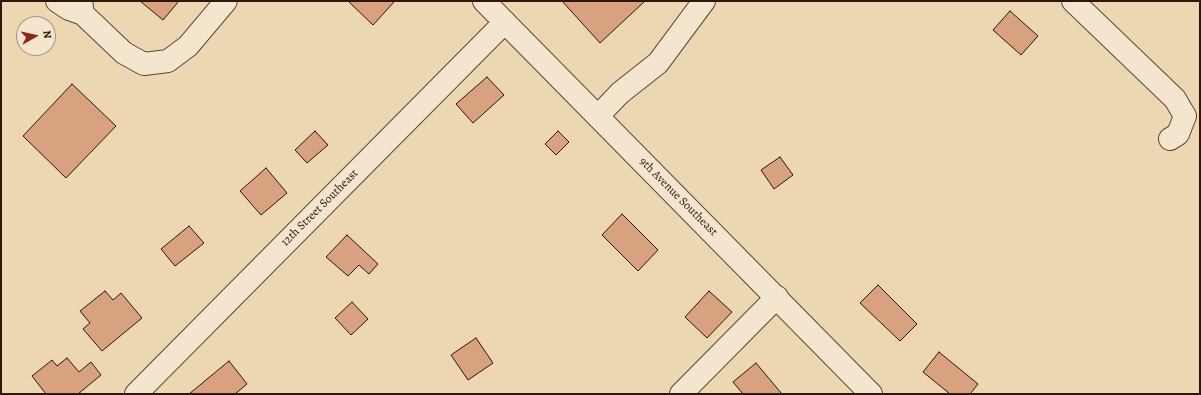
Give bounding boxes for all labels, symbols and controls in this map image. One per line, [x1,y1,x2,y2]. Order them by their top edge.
north arrow [16,16,56,56]
text: N [39,29,55,39]
street label: 9th Avenue Southeast [636,155,720,239]
street label: 12th Street Southeast [278,166,362,250]

